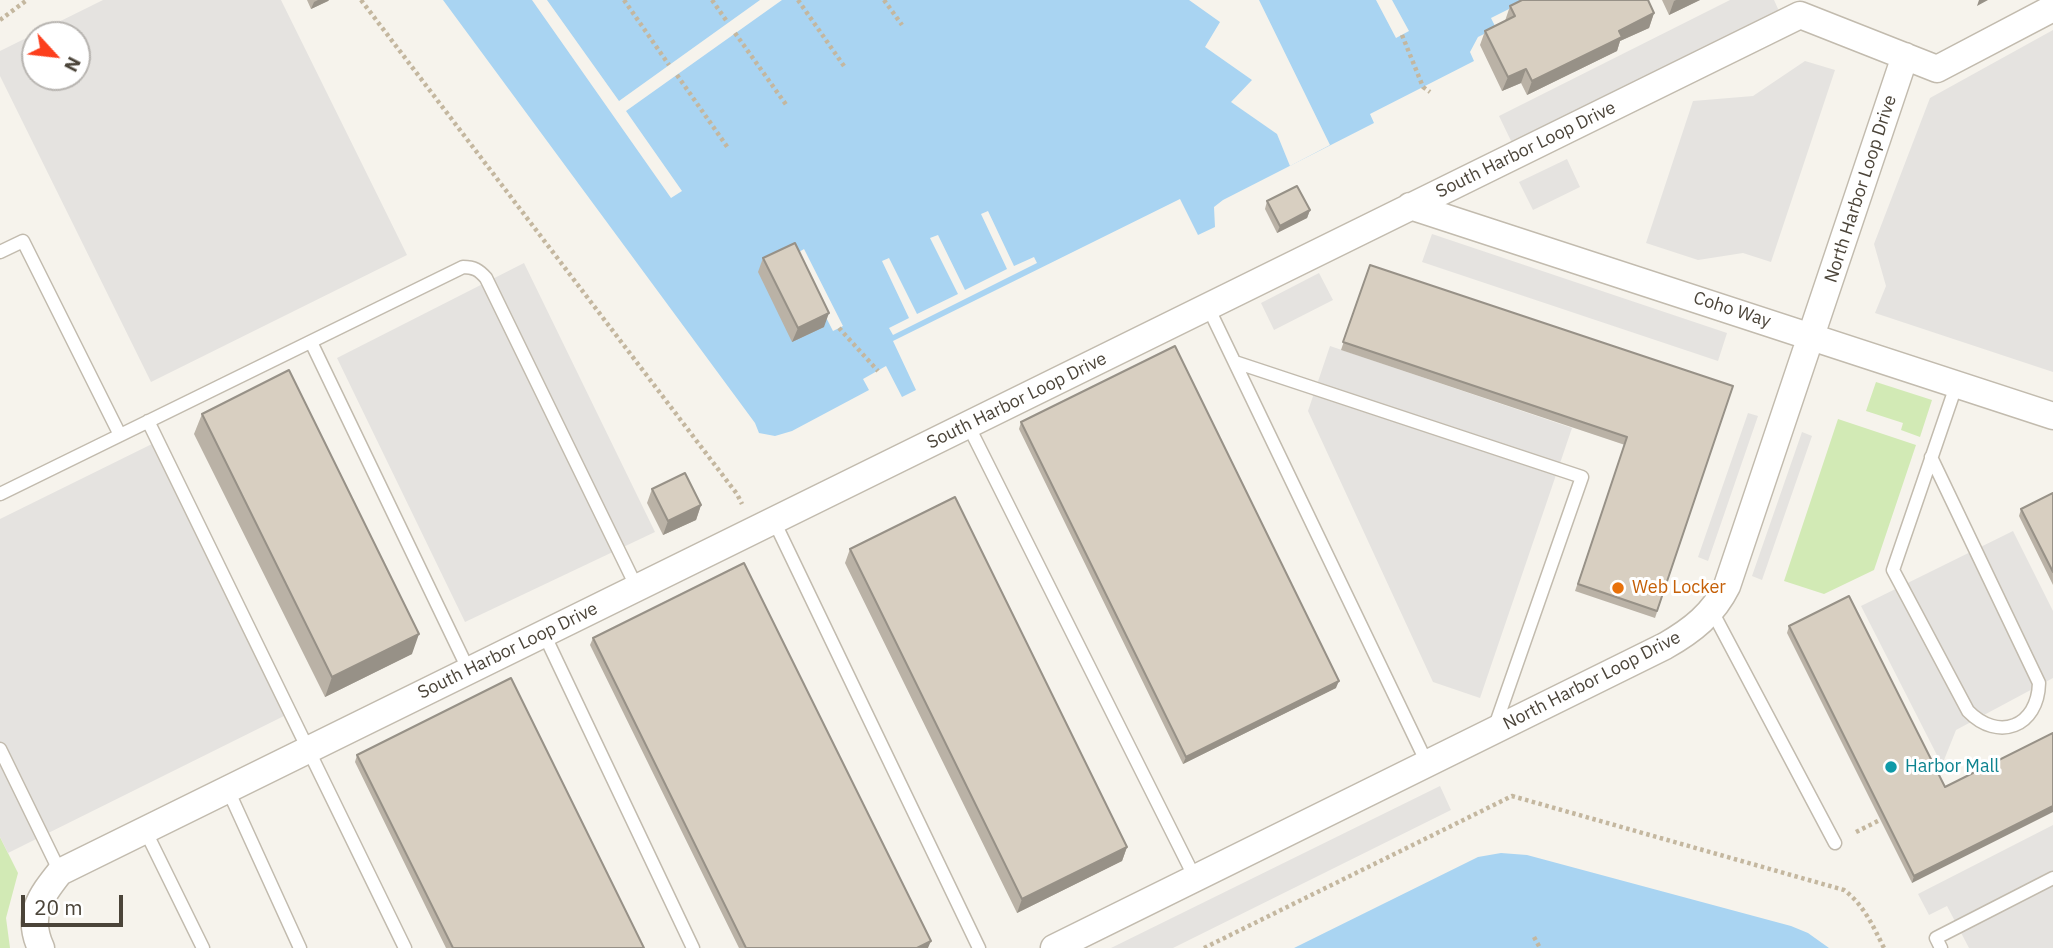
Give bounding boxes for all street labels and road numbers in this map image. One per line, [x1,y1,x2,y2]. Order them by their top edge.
street label: North Harbor Loop Drive [1820,92,1902,286]
street label: South Harbor Loop Drive [1433,97,1619,203]
street label: Coho Way [1691,287,1773,333]
street label: South Harbor Loop Drive [924,348,1110,454]
street label: South Harbor Loop Drive [415,598,601,704]
street label: North Harbor Loop Drive [1500,627,1684,735]

